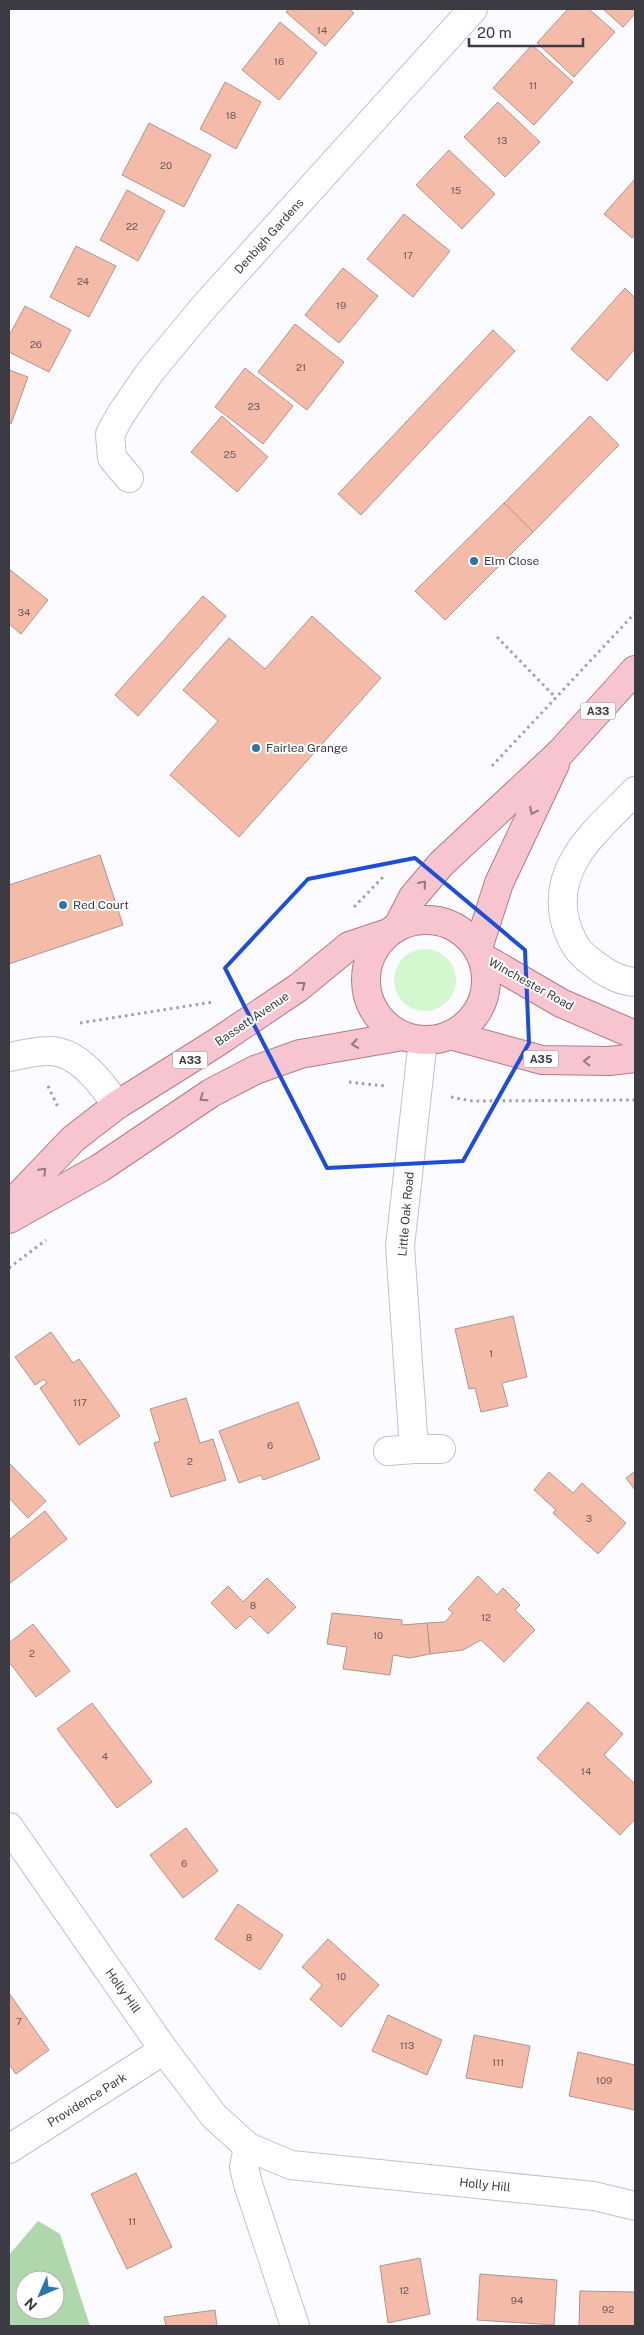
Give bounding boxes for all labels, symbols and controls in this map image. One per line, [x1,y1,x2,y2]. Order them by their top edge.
scale bar [469,15,583,47]
house number: 14 [317,24,327,36]
text: 20 m [477,24,512,41]
house number: 16 [274,55,284,67]
house number: 11 [529,79,537,91]
house number: 18 [226,109,236,121]
house number: 13 [497,134,507,146]
house number: 20 [160,159,172,171]
house number: 15 [451,184,461,196]
street label: Denbigh Gardens [232,196,306,276]
house number: 22 [126,220,138,232]
house number: 17 [403,249,413,261]
house number: 24 [77,275,89,287]
house number: 19 [336,299,346,311]
house number: 26 [30,338,42,350]
house number: 21 [296,361,306,373]
house number: 23 [248,400,260,412]
house number: 25 [224,448,236,460]
place label: Elm Close [484,554,540,568]
marker: Elm Close [468,555,480,567]
house number: 34 [18,606,30,618]
road number: A33 [580,702,616,719]
place label: Fairlea Grange [266,741,348,755]
marker: Fairlea Grange [250,742,262,754]
one-way arrow [529,806,539,815]
one-way arrow [418,881,427,890]
place label: Red Court [73,898,129,912]
marker: Red Court [57,899,69,911]
street label: Winchester Road [486,955,576,1013]
one-way arrow [296,982,305,990]
street label: Bassett Avenue [212,989,292,1049]
one-way arrow [350,1038,358,1049]
road number: A35 [524,1050,558,1068]
road number: A33 [172,1052,208,1068]
one-way arrow [582,1055,590,1066]
one-way arrow [199,1092,209,1101]
one-way arrow [37,1167,46,1176]
street label: Little Oak Road [395,1171,417,1257]
house number: 1 [489,1347,493,1359]
house number: 117 [73,1396,87,1408]
house number: 6 [267,1439,273,1451]
house number: 2 [187,1455,193,1467]
house number: 3 [586,1512,592,1524]
house number: 8 [250,1599,256,1611]
house number: 12 [481,1611,491,1623]
house number: 10 [373,1629,383,1641]
house number: 2 [29,1647,35,1659]
house number: 4 [102,1750,108,1762]
house number: 14 [581,1765,591,1777]
house number: 6 [181,1857,187,1869]
house number: 8 [246,1931,252,1943]
street label: Holly Hill [103,1966,144,2016]
house number: 10 [336,1970,346,1982]
house number: 7 [16,2015,22,2027]
house number: 113 [400,2039,414,2051]
house number: 111 [492,2056,504,2068]
street label: Providence Park [45,2070,129,2130]
house number: 109 [596,2074,612,2086]
street label: Holly Hill [459,2175,512,2195]
house number: 11 [128,2215,136,2227]
north arrow [15,2270,65,2320]
house number: 12 [399,2284,409,2296]
house number: 94 [511,2294,523,2306]
text: N [21,2295,40,2314]
house number: 92 [602,2303,614,2315]

